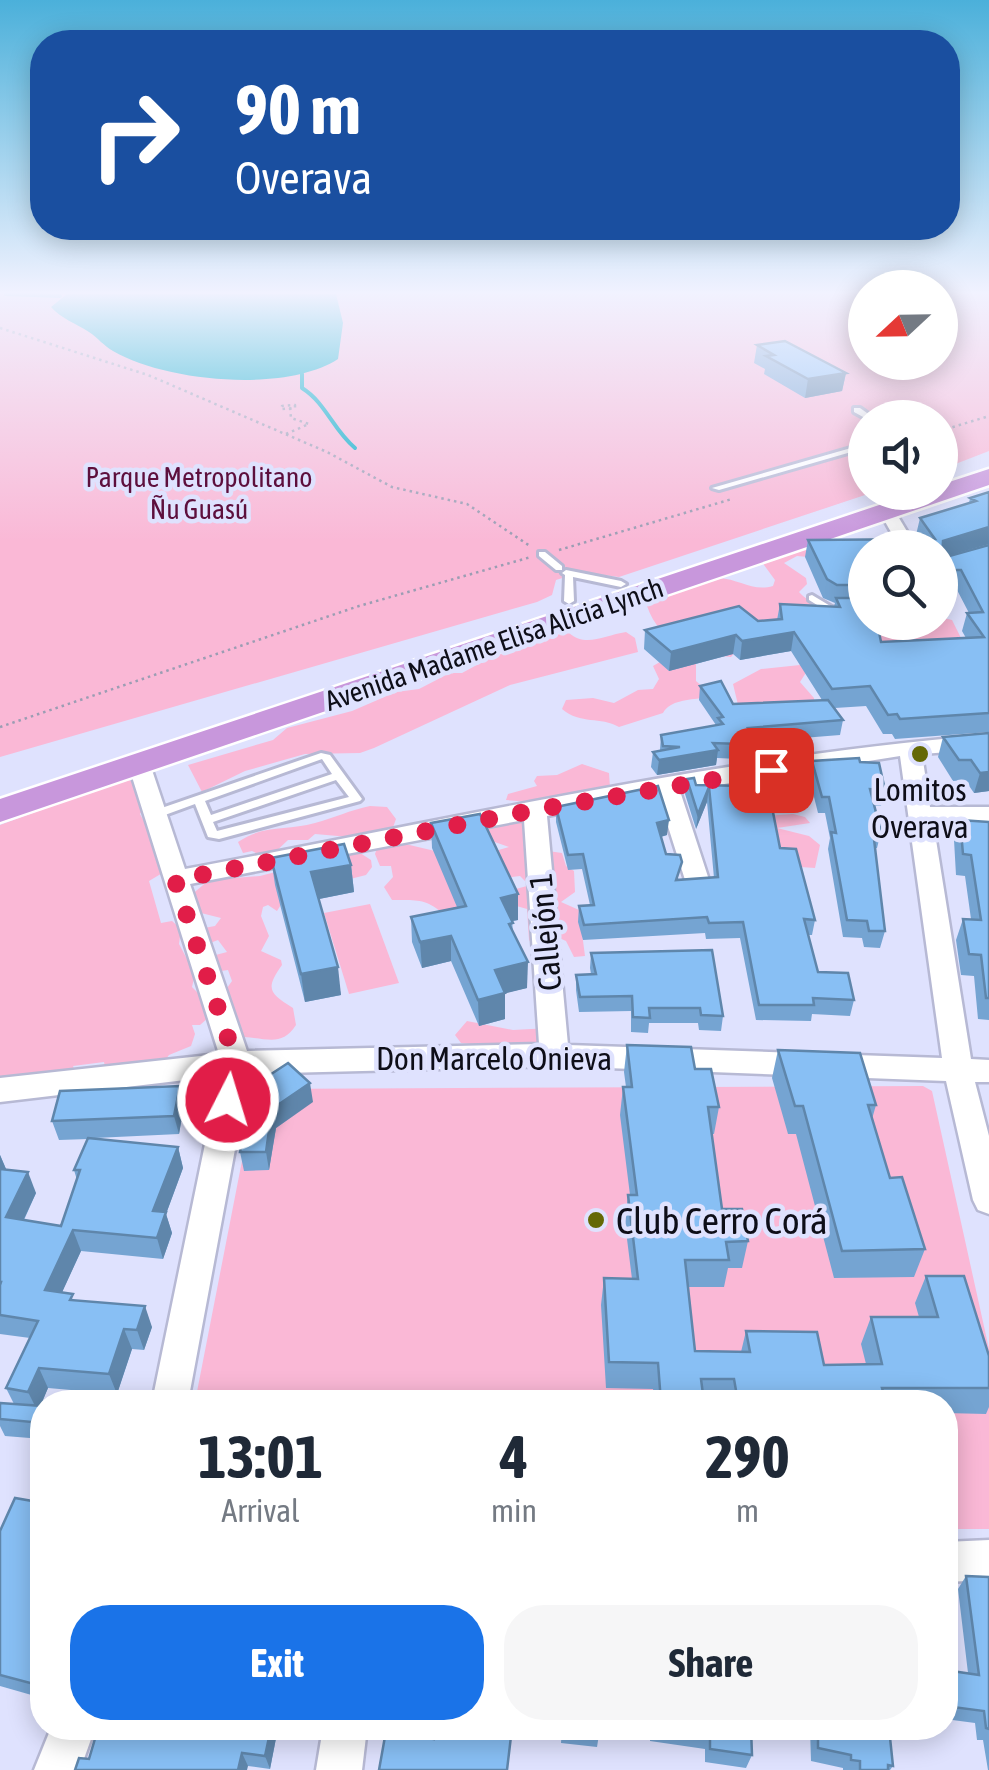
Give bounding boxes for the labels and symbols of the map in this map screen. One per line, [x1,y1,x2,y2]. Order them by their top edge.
north arrow [848,270,958,380]
park label: Parque Metropolitano Ñu Guasú [86,461,312,525]
street label: Avenida Madame Elisa Alicia Lynch [321,571,667,717]
pin [729,728,814,813]
marker: Lomitos Overava [909,743,931,765]
place label: Lomitos Overava [871,771,969,845]
street label: Callejón 1 [521,872,569,992]
street label: Don Marcelo Onieva [376,1040,612,1077]
position arrow [176,1048,280,1152]
place label: Club Cerro Corá [616,1199,828,1242]
marker: Club Cerro Corá [585,1209,607,1231]

